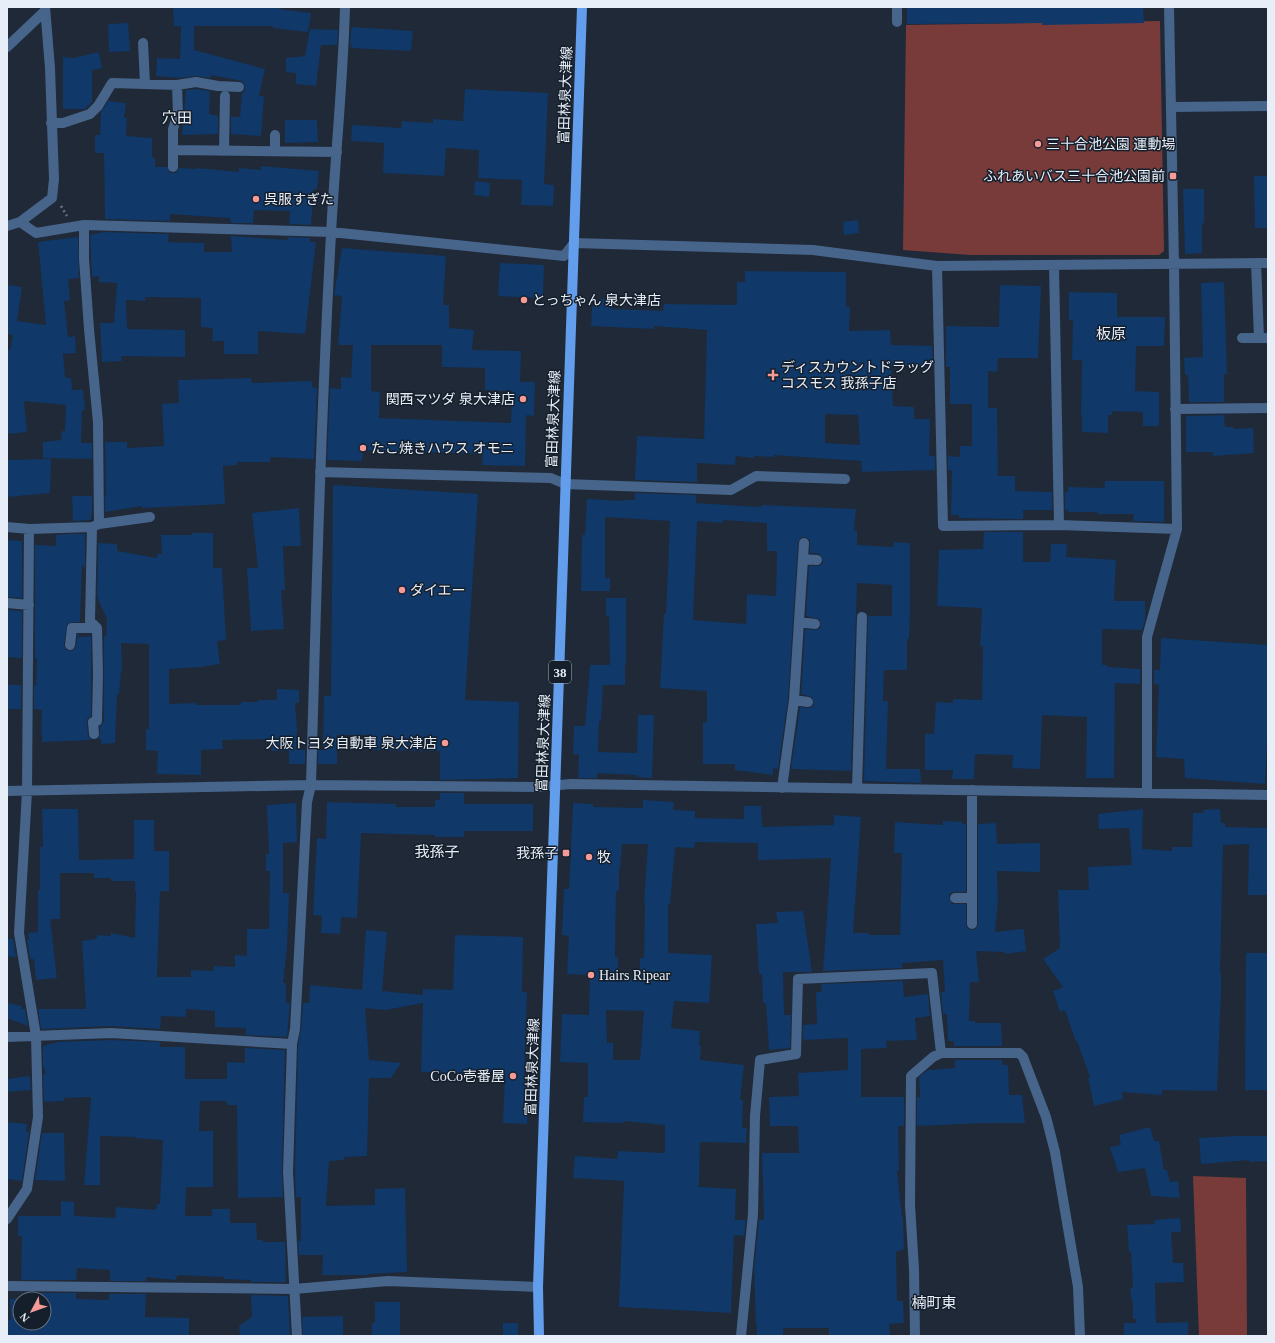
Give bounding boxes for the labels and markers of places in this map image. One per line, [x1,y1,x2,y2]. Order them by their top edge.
place label: 三十合池公園 運動場 [1046,137,1176,152]
marker: 三十合池公園 運動場 [1033,139,1043,149]
place label: ふれあいバス三十合池公園前 [983,168,1165,184]
marker: ふれあいバス三十合池公園前 [1168,171,1178,181]
place label: 呉服すぎた [264,192,334,207]
marker: 呉服すぎた [251,194,261,204]
place label: とっちゃん 泉大津店 [532,292,661,308]
marker: とっちゃん 泉大津店 [519,295,529,305]
place label: ディスカウントドラッグ コスモス 我孫子店 [781,360,934,391]
marker: ディスカウントドラッグ コスモス 我孫子店 [768,370,778,380]
place label: 関西マツダ 泉大津店 [386,391,515,407]
marker: 関西マツダ 泉大津店 [518,394,528,404]
place label: たこ焼きハウス オモニ [371,441,515,456]
marker: たこ焼きハウス オモニ [358,443,368,453]
place label: ダイエー [410,583,466,598]
marker: ダイエー [397,585,407,595]
place label: 大阪トヨタ自動車 泉大津店 [266,735,437,751]
marker: 大阪トヨタ自動車 泉大津店 [440,738,450,748]
place label: 我孫子 [516,846,558,861]
marker: 我孫子 [561,848,571,858]
place label: 牧 [597,849,611,865]
marker: 牧 [584,852,594,862]
place label: Hairs Ripear [599,968,670,983]
marker: Hairs Ripear [586,970,596,980]
place label: CoCo壱番屋 [430,1069,505,1084]
marker: CoCo壱番屋 [508,1071,518,1081]

